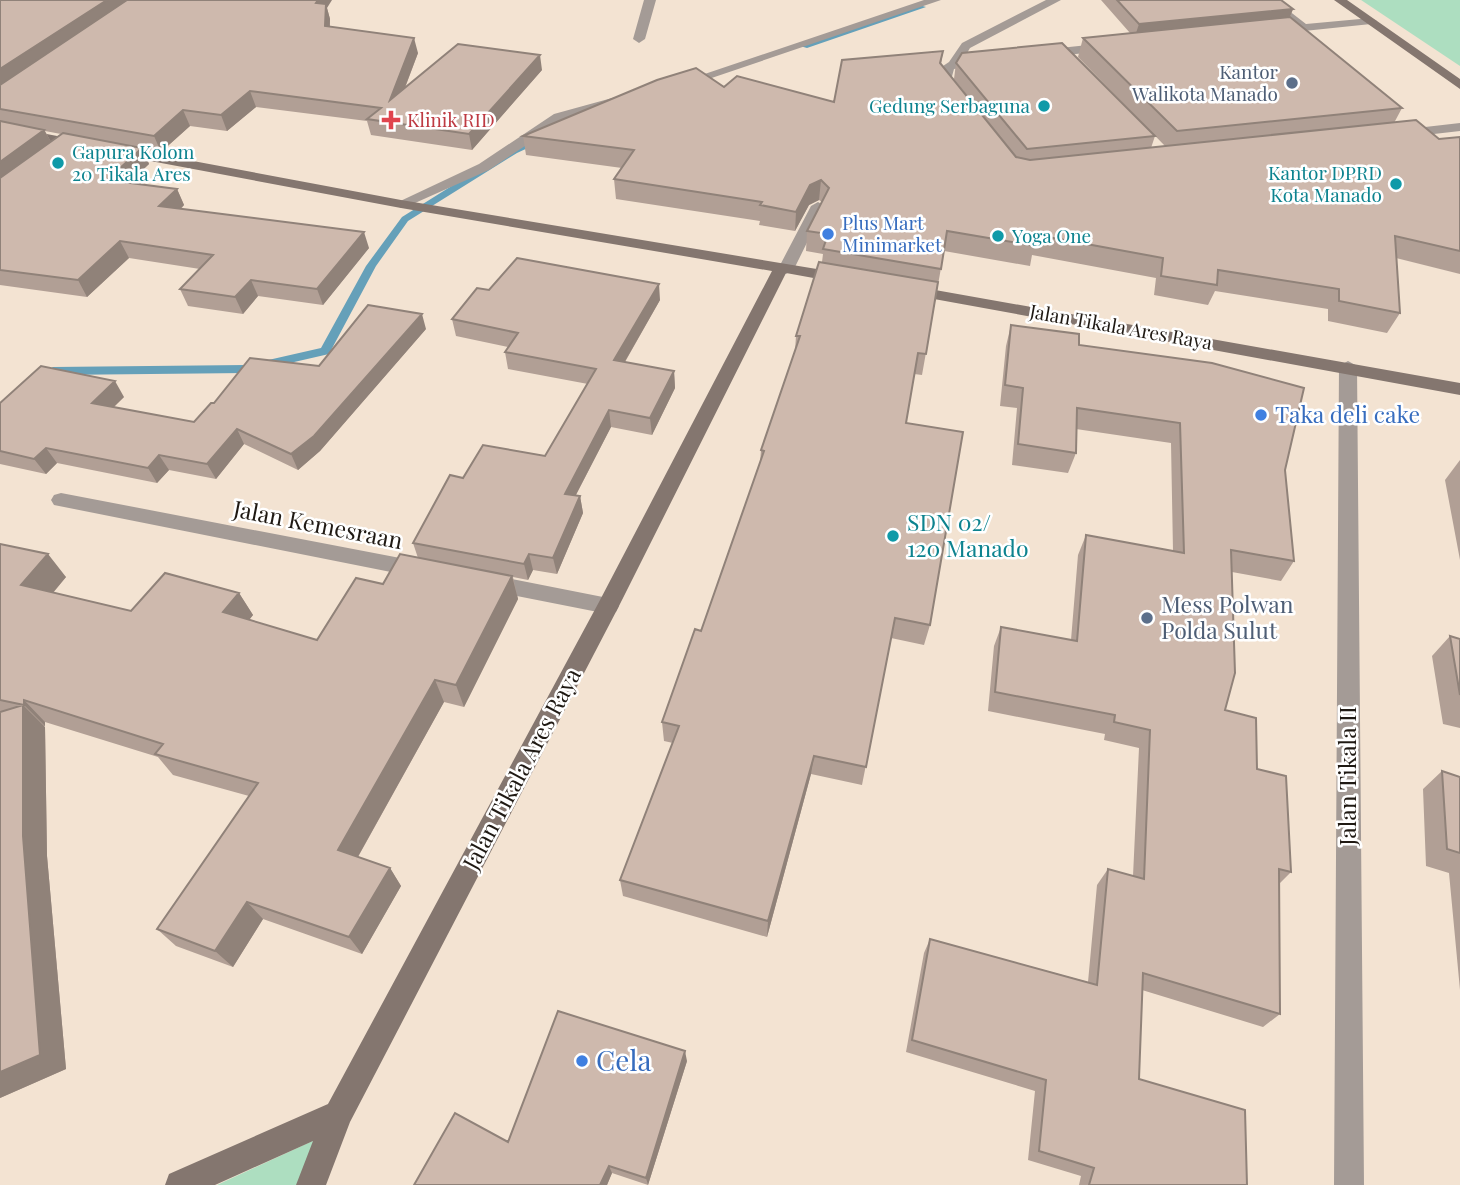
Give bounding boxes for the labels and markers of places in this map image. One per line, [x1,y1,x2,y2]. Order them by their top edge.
place label: Kantor Walikota Manado [1131,58,1279,106]
marker: Kantor Walikota Manado [1284,75,1300,91]
place label: Gedung Serbaguna [869,92,1031,118]
marker: Gedung Serbaguna [1036,98,1052,114]
place label: Klinik RID [407,106,495,132]
marker: Klinik RID [381,110,401,130]
place label: Gapura Kolom 20 Tikala Ares [72,138,195,186]
marker: Gapura Kolom 20 Tikala Ares [50,155,66,171]
place label: Kantor DPRD Kota Manado [1268,159,1382,207]
marker: Kantor DPRD Kota Manado [1388,176,1404,192]
place label: Plus Mart Minimarket [842,209,942,257]
place label: Yoga One [1011,222,1091,248]
marker: Plus Mart Minimarket [820,226,836,242]
marker: Yoga One [990,228,1006,244]
place label: Taka deli cake [1275,398,1420,429]
marker: Taka deli cake [1253,407,1269,423]
place label: SDN 02/ 120 Manado [907,506,1029,563]
marker: SDN 02/ 120 Manado [885,528,901,544]
place label: Mess Polwan Polda Sulut [1161,588,1294,645]
marker: Mess Polwan Polda Sulut [1139,610,1155,626]
place label: Cela [596,1041,651,1078]
marker: Cela [574,1053,590,1069]

